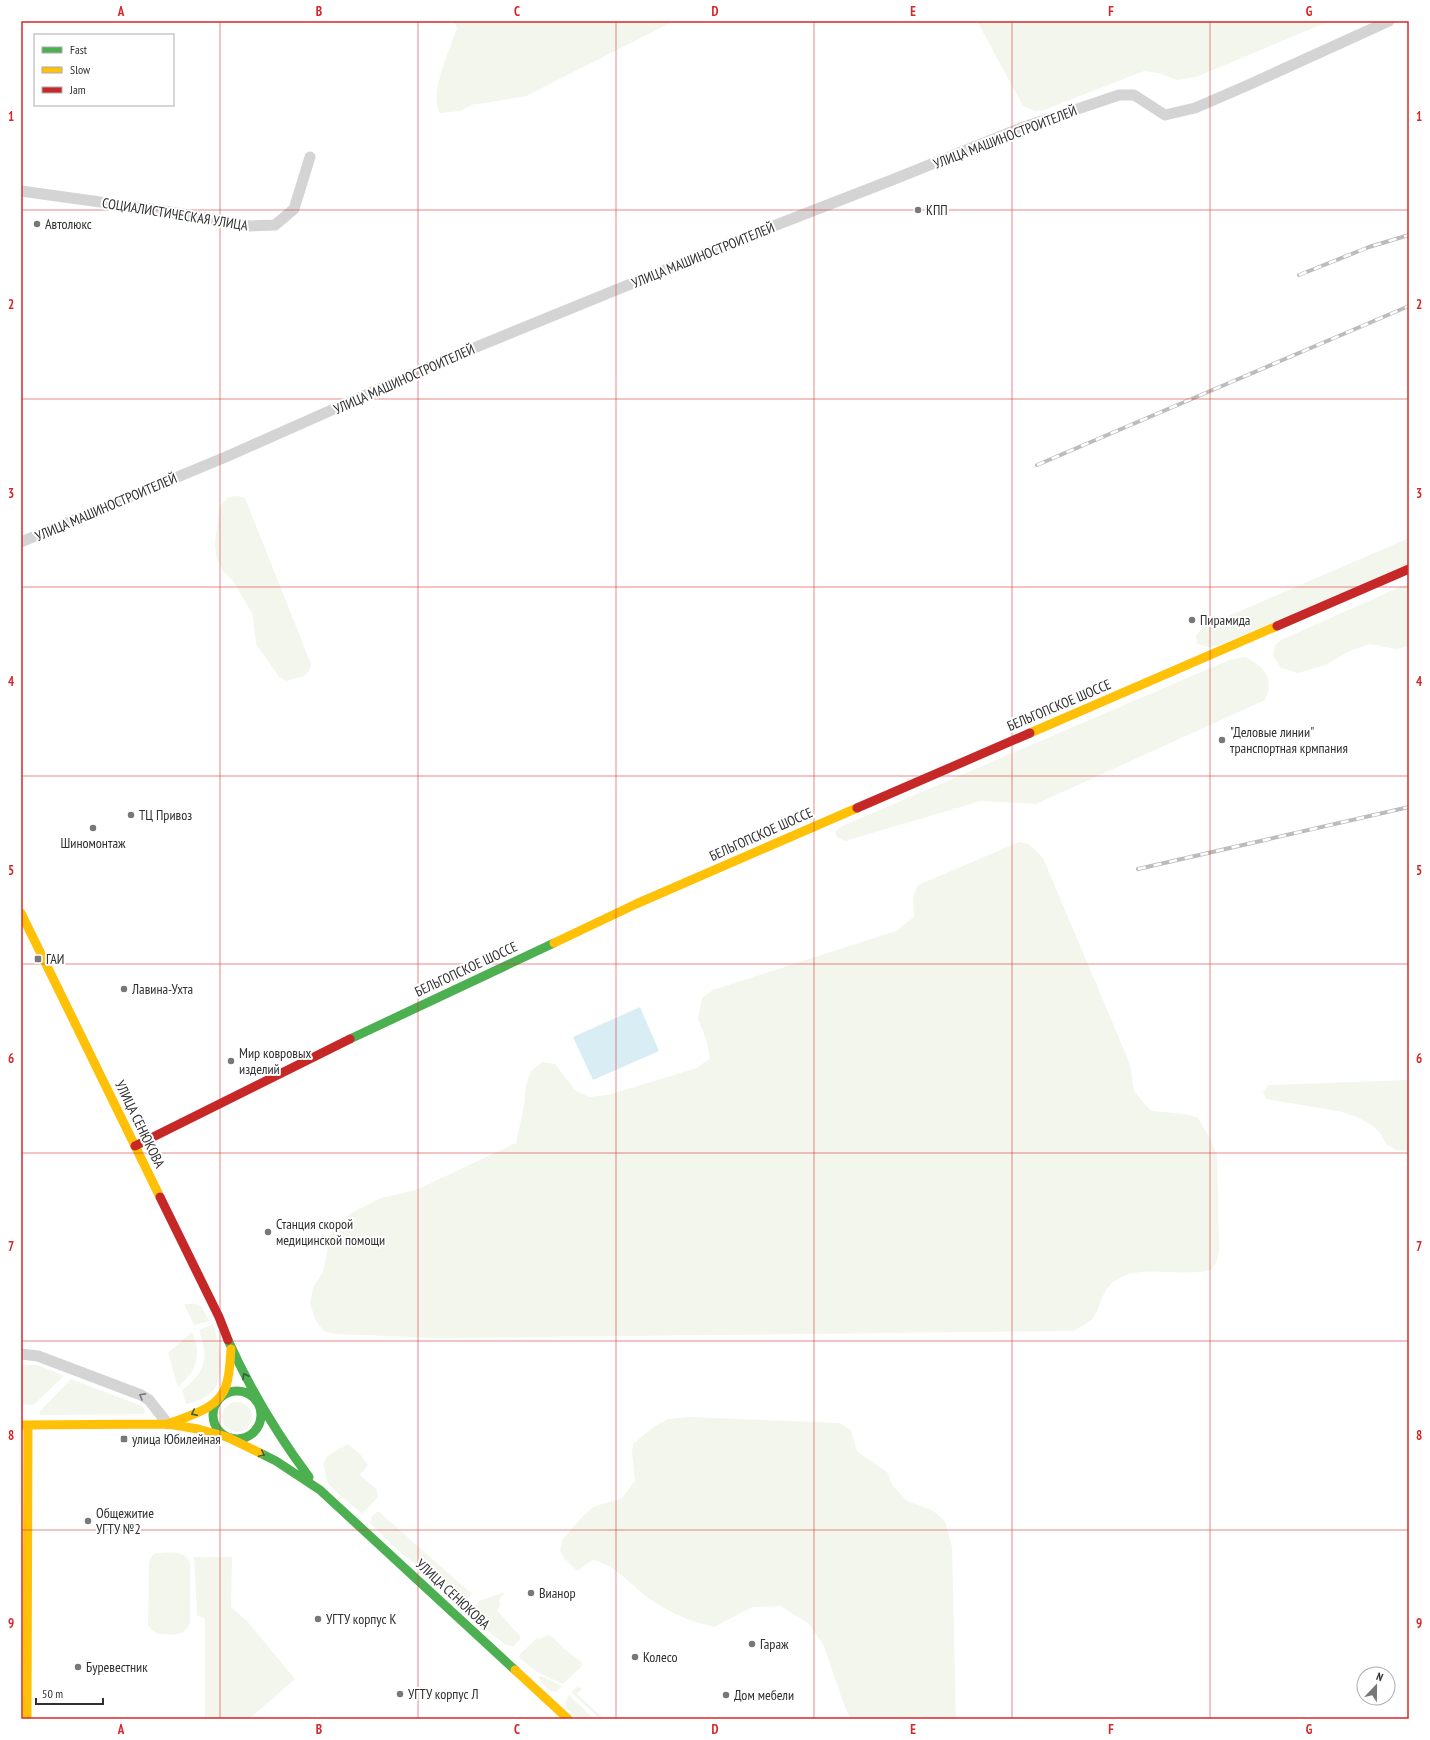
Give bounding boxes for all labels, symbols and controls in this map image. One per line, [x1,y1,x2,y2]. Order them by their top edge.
text: A [117,3,125,20]
text: B [316,3,322,20]
text: C [514,3,520,20]
text: D [712,3,719,20]
text: E [910,3,916,20]
text: F [1108,3,1114,20]
text: G [1306,3,1313,20]
legend [34,34,174,106]
text: Fast [70,42,88,57]
text: Slow [70,62,91,77]
text: Jam [69,82,86,97]
street label: УЛИЦА МАШИНОСТРОИТЕЛЕЙ [931,101,1079,173]
text: 1 [8,108,14,125]
text: 1 [1416,108,1422,125]
street label: СОЦИАЛИСТИЧЕСКАЯ УЛИЦА [101,194,249,234]
place label: КПП [926,201,948,219]
marker: КПП [913,205,923,215]
place label: Автолюкс [45,215,92,233]
street label: УЛИЦА МАШИНОСТРОИТЕЛЕЙ [629,218,777,292]
marker: Автолюкс [32,219,42,229]
text: 2 [8,296,14,313]
text: 2 [1416,296,1422,313]
street label: УЛИЦА МАШИНОСТРОИТЕЛЕЙ [331,340,477,418]
street label: УЛИЦА МАШИНОСТРОИТЕЛЕЙ [32,469,180,545]
text: 3 [8,485,14,502]
text: 3 [1416,485,1422,502]
place label: Пирамида [1200,611,1250,629]
marker: Пирамида [1187,615,1197,625]
text: 4 [8,673,15,690]
text: 4 [1416,673,1423,690]
street label: БЕЛЬГОПСКОЕ ШОССЕ [1004,675,1114,735]
place label: "Деловые линии" транспортная крмпания [1230,723,1348,757]
marker: "Деловые линии" транспортная крмпания [1217,735,1227,745]
street label: БЕЛЬГОПСКОЕ ШОССЕ [707,803,815,865]
place label: ТЦ Привоз [139,806,192,824]
marker: ТЦ Привоз [126,810,136,820]
marker: Шиномонтаж [88,823,98,833]
place label: Шиномонтаж [60,834,126,852]
text: 5 [8,862,14,879]
text: 5 [1416,862,1422,879]
street label: БЕЛЬГОПСКОЕ ШОССЕ [412,937,520,1001]
place label: ГАИ [46,950,64,968]
marker: ГАИ [33,954,43,964]
place label: Лавина-Ухта [131,980,193,998]
marker: Лавина-Ухта [119,984,129,994]
place label: Мир ковровых изделий [239,1044,311,1078]
text: 6 [8,1050,14,1067]
text: 6 [1416,1050,1422,1067]
marker: Мир ковровых изделий [226,1056,236,1066]
street label: УЛИЦА СЕНЮКОВА [111,1077,169,1171]
place label: Станция скорой медицинской помощи [276,1215,385,1249]
marker: Станция скорой медицинской помощи [263,1227,273,1237]
text: 7 [8,1238,14,1255]
text: 7 [1416,1238,1422,1255]
one-way arrow [242,1373,250,1380]
one-way arrow [138,1393,146,1401]
one-way arrow [191,1408,199,1416]
text: 8 [8,1427,14,1444]
text: 8 [1416,1427,1422,1444]
place label: улица Юбилейная [132,1430,221,1448]
marker: улица Юбилейная [119,1434,129,1444]
one-way arrow [258,1449,265,1457]
place label: Общежитие УГТУ №2 [96,1504,154,1538]
marker: Общежитие УГТУ №2 [83,1516,93,1526]
street label: УЛИЦА СЕНЮКОВА [412,1555,494,1633]
place label: Вианор [539,1584,576,1602]
marker: Вианор [526,1588,536,1598]
place label: УГТУ корпус К [326,1610,396,1628]
marker: УГТУ корпус К [313,1614,323,1624]
text: 9 [8,1615,14,1632]
text: 9 [1416,1615,1422,1632]
place label: Гараж [760,1635,789,1653]
marker: Гараж [747,1639,757,1649]
place label: Колесо [643,1648,677,1666]
marker: Колесо [630,1652,640,1662]
place label: Буревестник [86,1658,148,1676]
marker: Буревестник [73,1662,83,1672]
north arrow [1356,1666,1396,1706]
text: N [1374,1669,1385,1684]
scale bar [36,1680,103,1706]
place label: УГТУ корпус Л [408,1685,479,1703]
text: 50 m [42,1686,63,1701]
place label: Дом мебели [734,1686,794,1704]
marker: УГТУ корпус Л [395,1689,405,1699]
marker: Дом мебели [721,1690,731,1700]
text: A [117,1721,125,1738]
text: B [316,1721,322,1738]
text: C [514,1721,520,1738]
text: D [712,1721,719,1738]
text: E [910,1721,916,1738]
text: F [1108,1721,1114,1738]
text: G [1306,1721,1313,1738]

